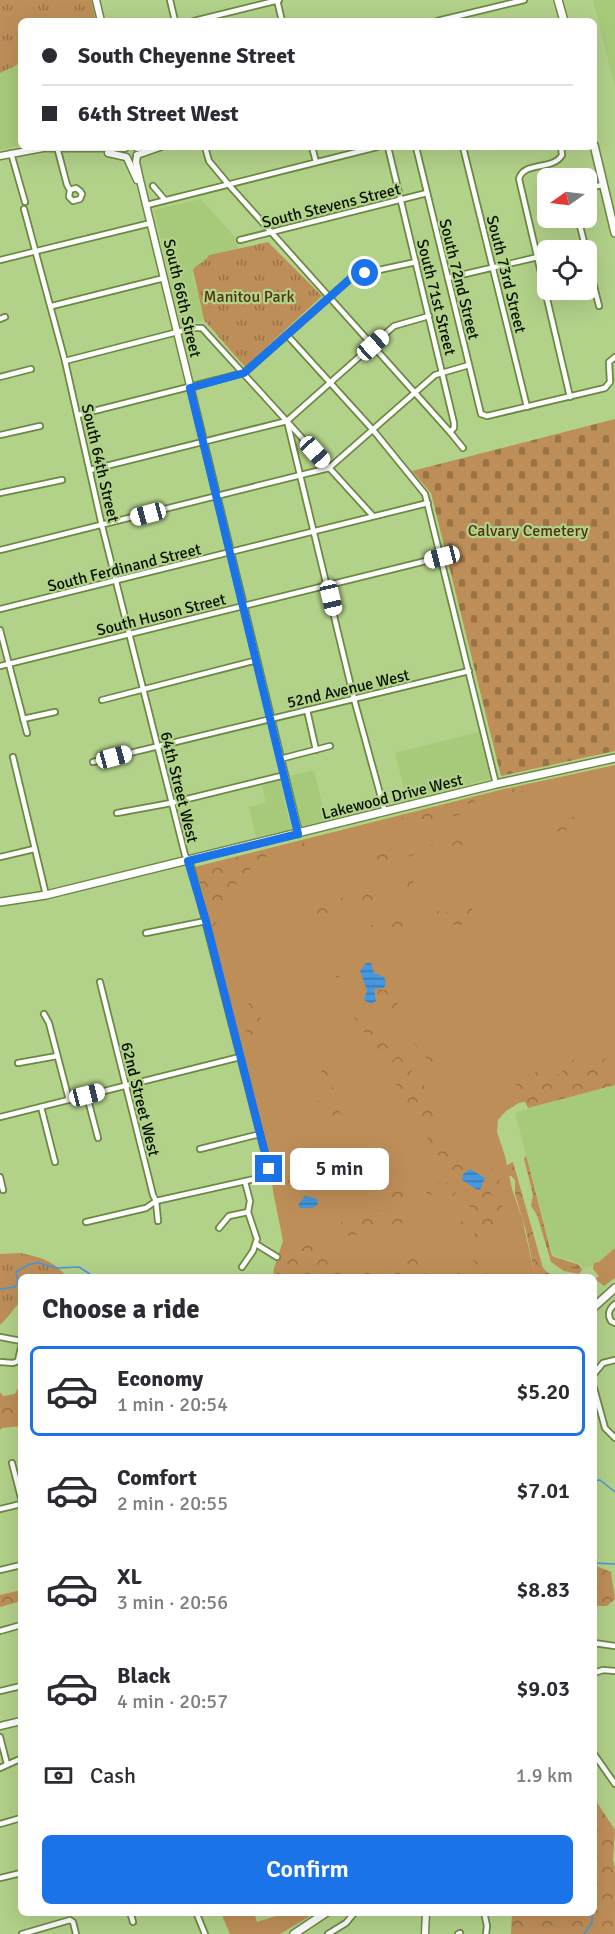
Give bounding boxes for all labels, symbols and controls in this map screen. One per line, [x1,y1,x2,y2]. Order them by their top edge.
text: South Cheyenne Street [78,42,295,69]
text: 64th Street West [78,100,239,127]
north arrow [537,168,597,228]
map controls [537,168,597,300]
street label: South Stevens Street [260,179,403,233]
street label: South 73rd Street [482,213,530,336]
street label: South 72nd Street [434,217,484,342]
street label: South 66th Street [159,237,205,360]
street label: South 71st Street [412,237,460,358]
button: locate [537,240,597,300]
route start [351,259,378,286]
park label: Manitou Park [204,287,294,307]
car [354,326,392,364]
street label: South 64th Street [77,402,123,525]
car [296,433,334,471]
car [128,501,168,527]
park label: Calvary Cemetery [468,521,589,541]
street label: South Ferdinand Street [45,539,203,597]
car [422,544,462,570]
car [318,578,344,618]
street label: South Huson Street [94,589,228,641]
street label: 52nd Avenue West [285,665,412,713]
street label: 64th Street West [156,730,203,845]
car [94,744,134,770]
street label: Lakewood Drive West [320,770,465,824]
street label: 62nd Street West [116,1040,164,1159]
car [67,1082,107,1108]
callout: 5 min [290,1148,389,1190]
route end [255,1155,282,1182]
text: 5 min [316,1156,363,1181]
text: Choose a ride [42,1293,200,1326]
icon: car [45,1364,99,1418]
text: Economy [117,1365,203,1392]
text: $5.20 [516,1378,570,1405]
text: 1 min · 20:54 [117,1392,228,1417]
icon: car [45,1463,99,1517]
text: Comfort [117,1464,197,1491]
text: $7.01 [516,1477,570,1504]
text: 2 min · 20:55 [117,1491,228,1516]
icon: car [45,1562,99,1616]
text: XL [117,1563,142,1590]
text: $8.83 [516,1576,570,1603]
text: 3 min · 20:56 [117,1590,228,1615]
icon: car [45,1661,99,1715]
text: Black [117,1662,171,1689]
text: $9.03 [516,1675,570,1702]
text: 4 min · 20:57 [117,1689,228,1714]
icon: cash [42,1759,75,1792]
text: Cash [90,1762,136,1789]
text: 1.9 km [516,1763,573,1788]
button: Confirm [42,1835,573,1904]

